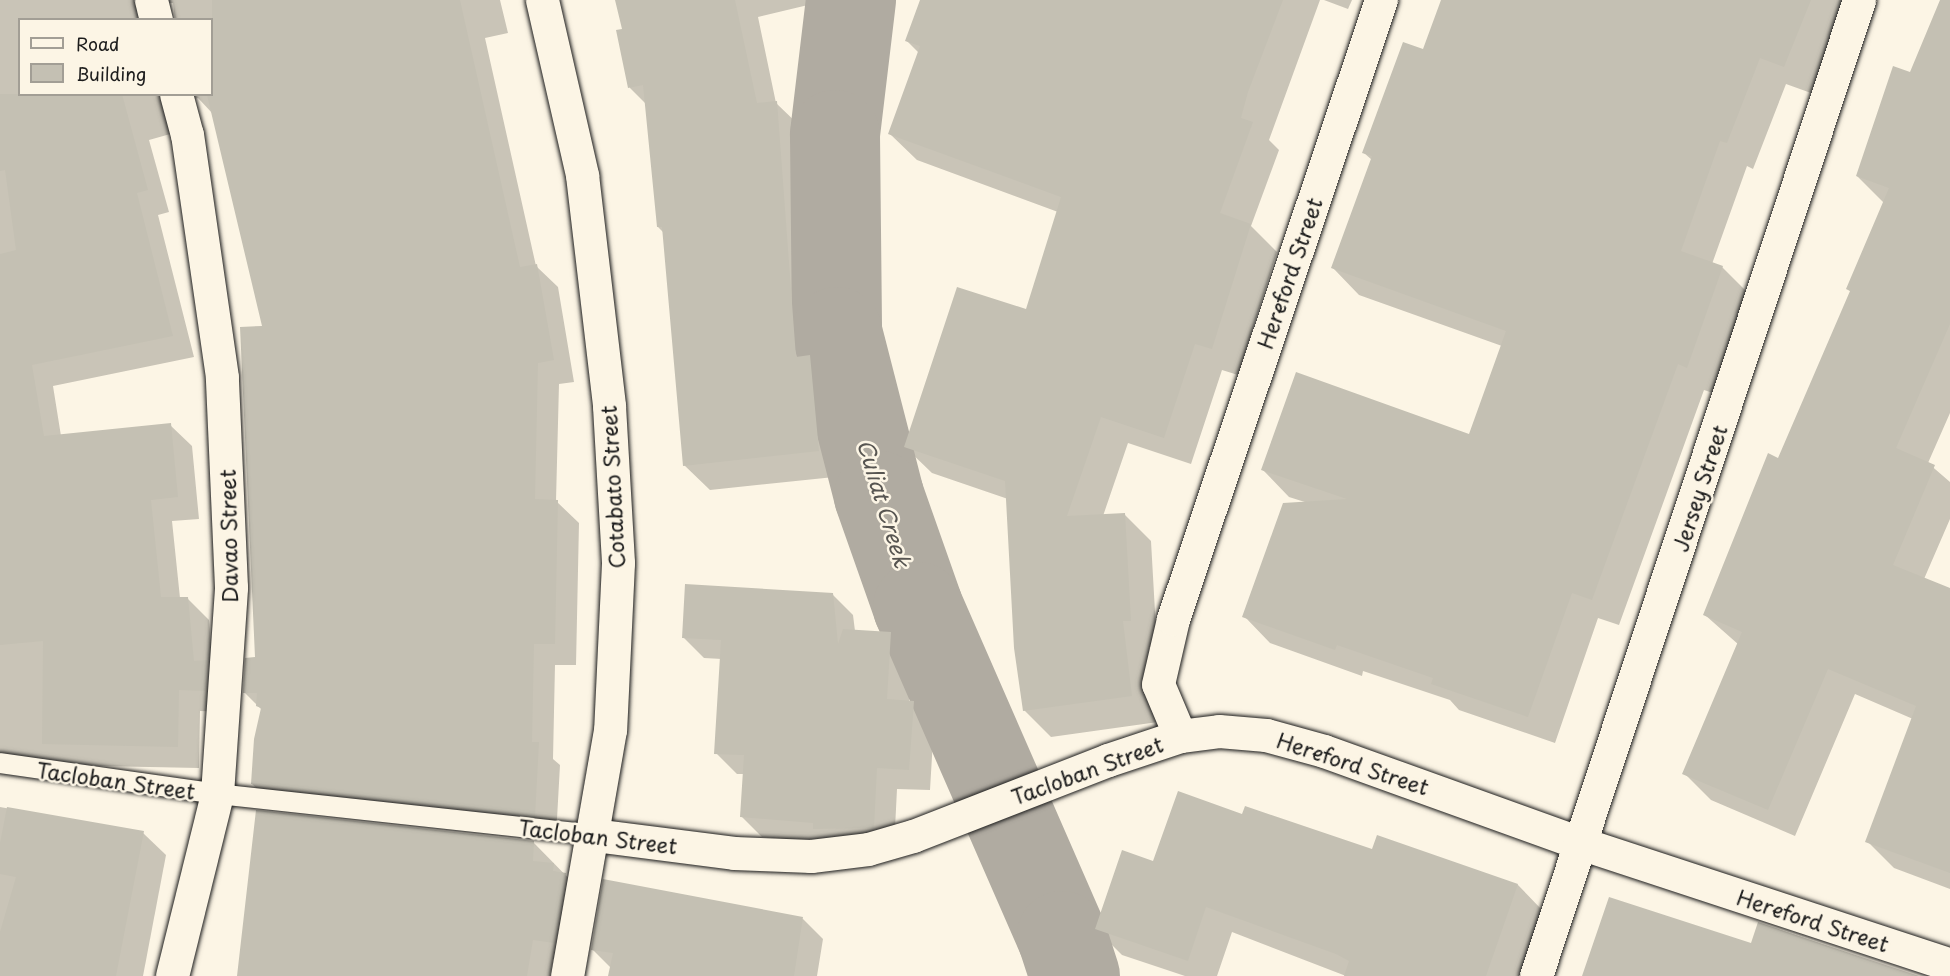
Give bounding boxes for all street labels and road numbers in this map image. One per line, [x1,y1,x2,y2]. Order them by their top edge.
street label: Hereford Street [1251,194,1327,352]
street label: Cotabato Street [595,404,629,570]
street label: Jersey Street [1666,420,1732,556]
street label: Davao Street [214,469,242,603]
street label: Hereford Street [1274,727,1432,799]
street label: Tacloban Street [1007,731,1167,809]
street label: Tacloban Street [35,756,197,804]
street label: Tacloban Street [517,814,679,858]
street label: Hereford Street [1734,884,1892,956]

